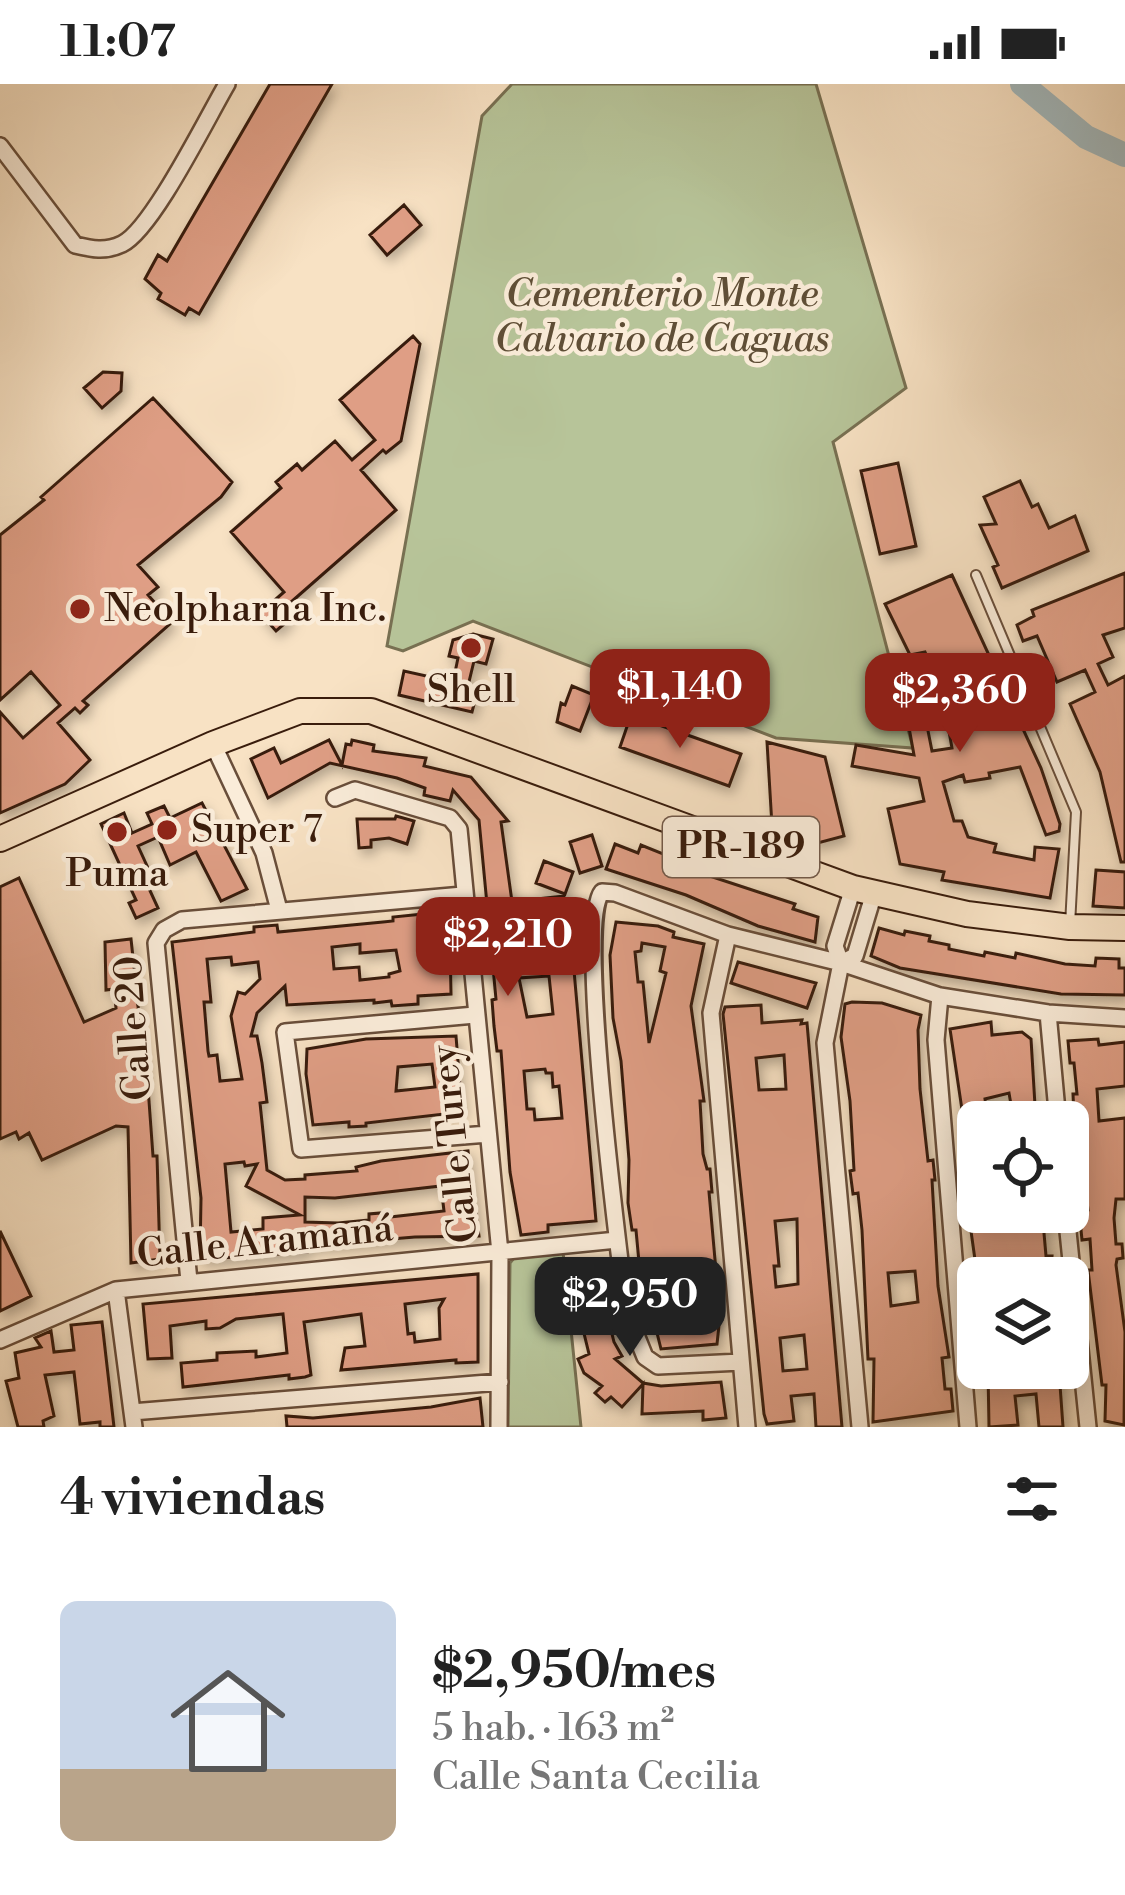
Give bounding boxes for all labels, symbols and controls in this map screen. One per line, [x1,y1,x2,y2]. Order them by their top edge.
text: 11:07 [60,14,176,71]
park label: Cementerio Monte Calvario de Caguas [495,270,829,364]
place label: Neolpharna Inc. [104,585,386,634]
marker: Neolpharna Inc. [67,596,93,622]
marker: Shell [458,635,484,661]
pin: $1,140 [582,649,778,751]
pin: $2,360 [862,653,1058,755]
text: $1,140 [617,663,743,712]
place label: Shell [427,666,515,715]
text: $2,360 [892,667,1028,716]
place label: Super 7 [191,806,323,855]
marker: Super 7 [154,817,180,843]
road number: PR-189 [663,817,819,877]
marker: Puma [104,819,130,845]
place label: Puma [65,850,169,899]
pin: $2,210 [410,897,606,999]
text: $2,210 [443,911,573,960]
street label: Calle 20 [104,954,164,1102]
street label: Calle Turey [420,1042,490,1245]
map controls [957,1101,1089,1389]
button: locate [957,1101,1089,1233]
street label: Calle Aramaná [134,1204,396,1280]
pin: $2,950 [532,1257,728,1359]
button: layers [957,1257,1089,1389]
text: $2,950 [562,1271,698,1320]
icon: filters [999,1466,1065,1532]
text: 4 viviendas [60,1467,325,1531]
text: $2,950/mes [432,1640,716,1704]
icon: home [156,1649,300,1793]
text: 5 hab. · 163 m² [432,1704,675,1753]
text: Calle Santa Cecilia [432,1753,760,1802]

